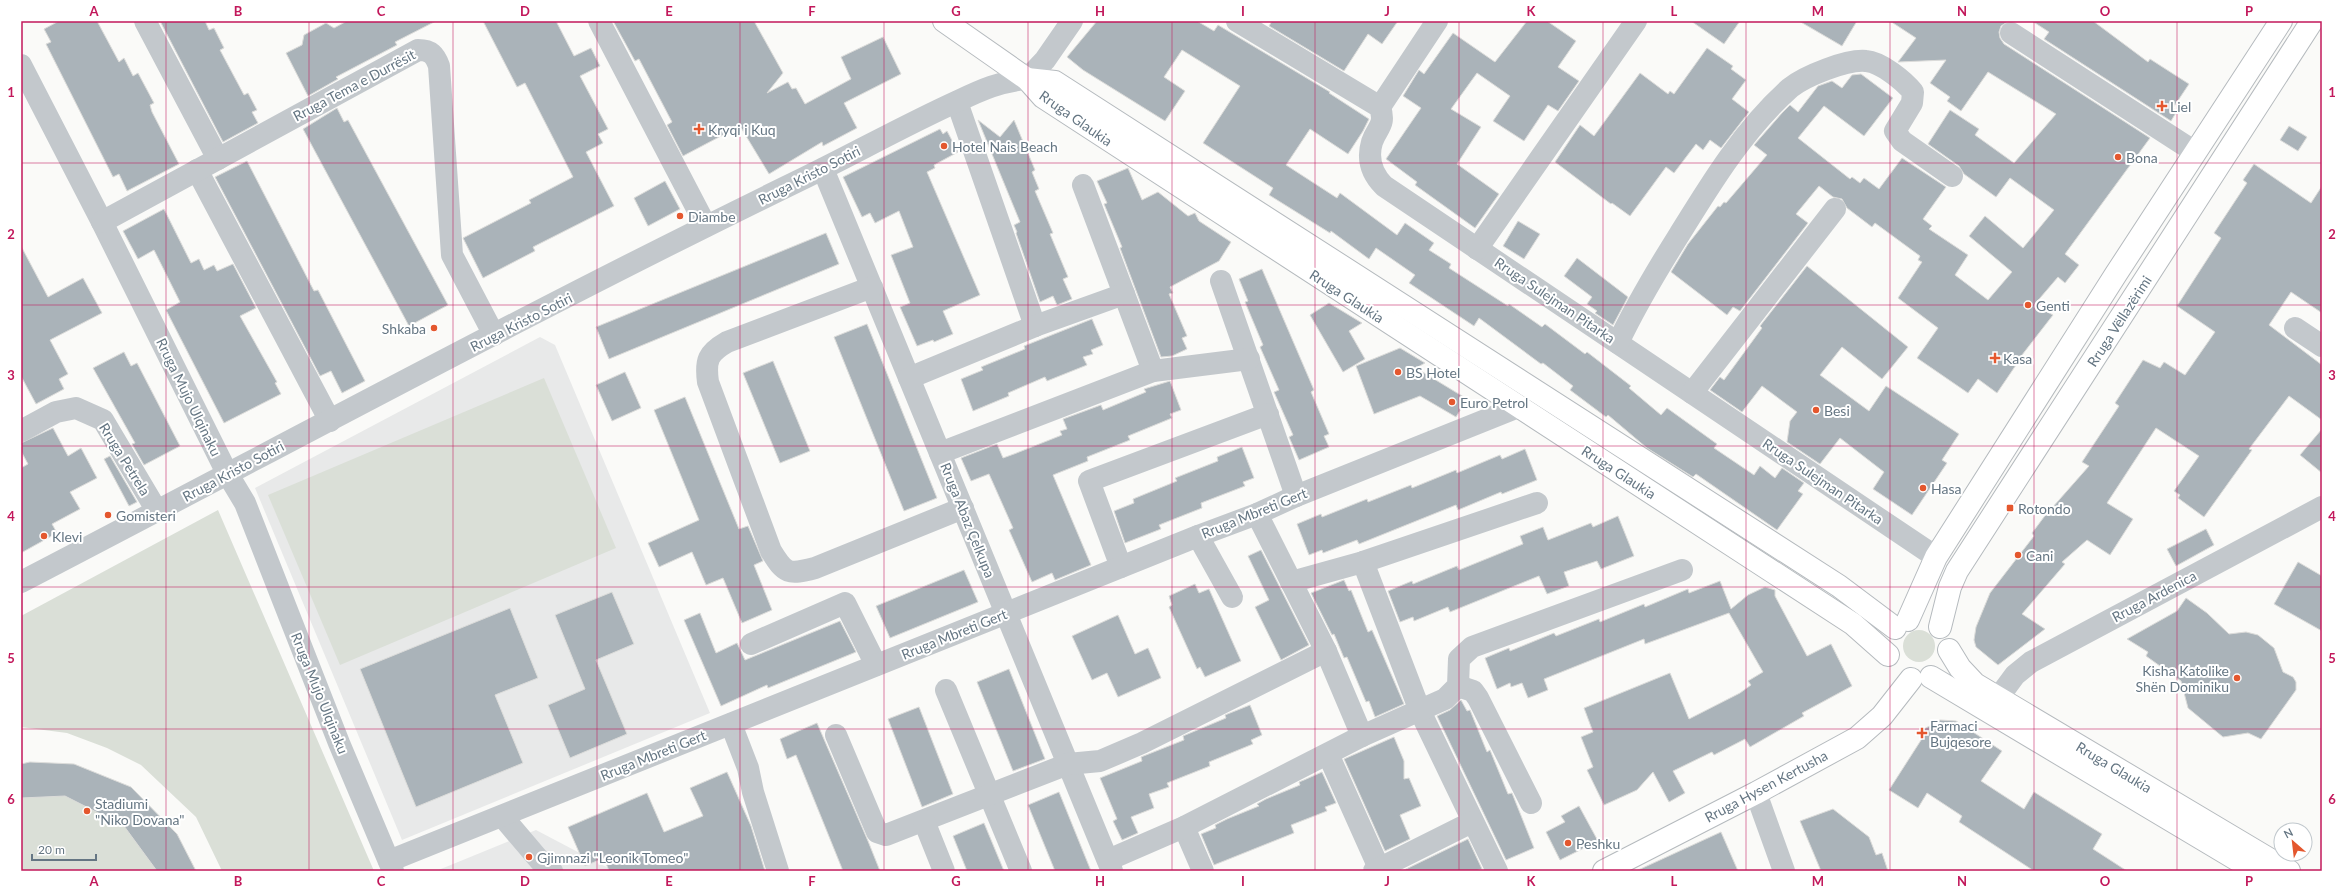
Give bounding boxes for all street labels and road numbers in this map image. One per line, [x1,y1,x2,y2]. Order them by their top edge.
street label: Rruga Tema e Durrësit [290,46,418,124]
street label: Rruga Glaukia [1036,87,1116,149]
street label: Rruga Kristo Sotiri [755,142,863,208]
street label: Rruga Sulejman Pitarka [1492,253,1618,347]
street label: Rruga Glaukia [1307,266,1387,326]
street label: Rruga Vëllazërimi [2083,272,2155,370]
street label: Rruga Kristo Sotiri [467,289,575,355]
street label: Rruga Mujo Ulqinaku [153,335,225,459]
street label: Rruga Petrela [96,420,154,498]
street label: Rruga Sulejman Pitarka [1760,434,1886,528]
street label: Rruga Kristo Sotiri [180,437,286,505]
street label: Rruga Glaukia [1579,442,1659,502]
street label: Rruga Abaz Çelkupa [937,460,999,580]
street label: Rruga Mbreti Gert [1199,484,1309,542]
street label: Rruga Ardenica [2109,567,2199,625]
street label: Rruga Mbreti Gert [899,605,1009,663]
street label: Rruga Mujo Ulqinaku [288,630,352,756]
street label: Rruga Mbreti Gert [598,726,708,784]
street label: Rruga Glaukia [2073,738,2155,796]
street label: Rruga Hysen Kertusha [1702,746,1830,826]

